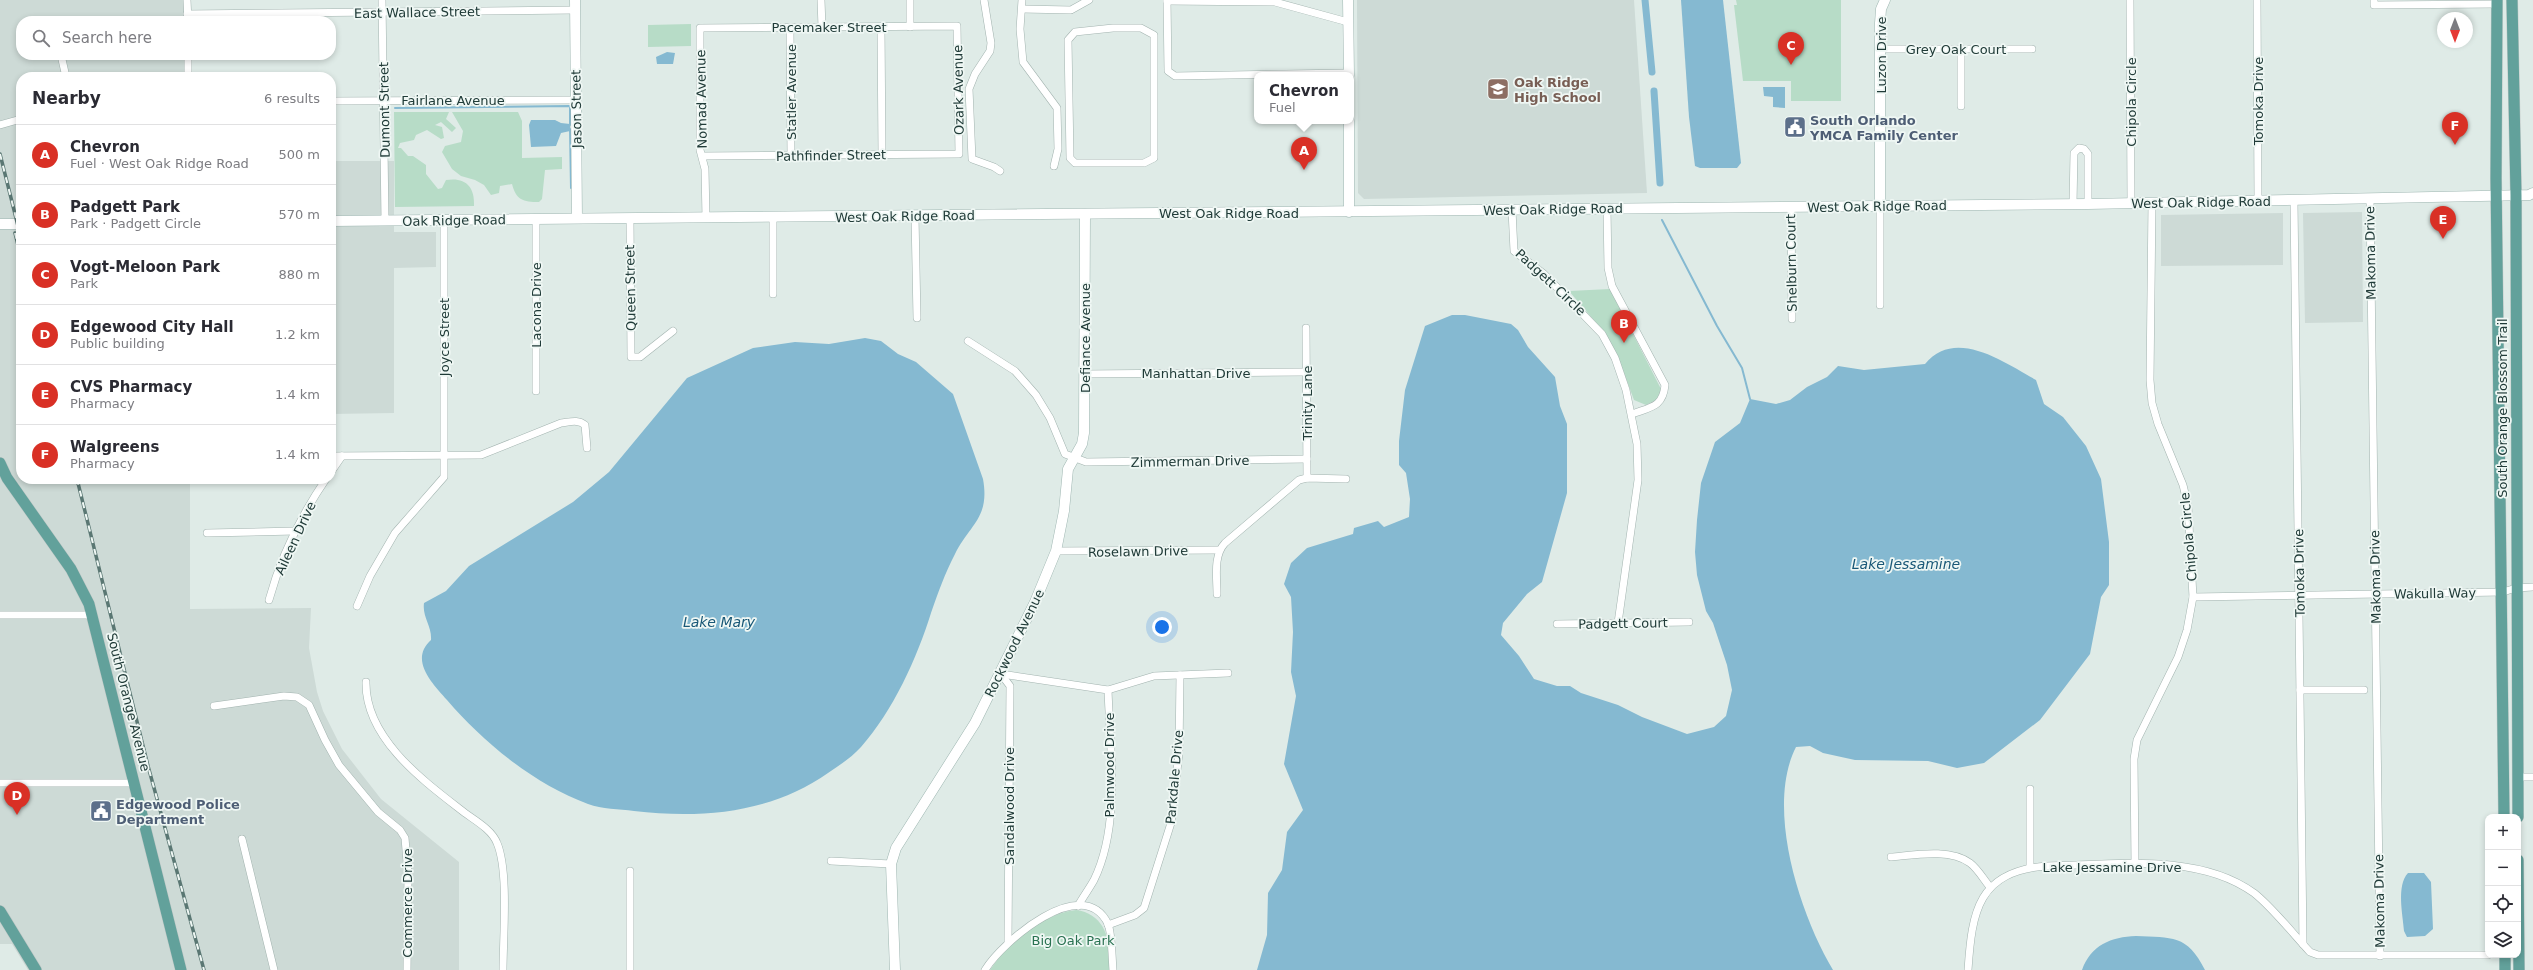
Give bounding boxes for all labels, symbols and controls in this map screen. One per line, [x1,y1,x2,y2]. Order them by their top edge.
street label: East Wallace Street [354,4,480,21]
north arrow [2437,12,2473,48]
search box [16,16,336,60]
street label: Luzon Drive [1874,16,1889,94]
street label: Pacemaker Street [771,20,887,35]
icon: search [30,27,52,49]
text: Search here [62,29,152,47]
pin: C [1778,32,1804,65]
street label: Grey Oak Court [1906,42,2006,57]
street label: Statler Avenue [784,44,799,140]
street label: Ozark Avenue [950,45,967,135]
street label: Nomad Avenue [693,49,710,149]
street label: Chipola Circle [2124,57,2139,147]
street label: Tomoka Drive [2251,57,2266,146]
street label: Dumont Street [376,62,393,158]
street label: Jason Street [568,70,585,149]
popup [1254,72,1354,124]
place label: Oak Ridge High School [1514,75,1601,105]
school or university icon: Oak Ridge High School [1485,76,1511,102]
text: Chevron [1269,82,1339,100]
text: Nearby [32,88,101,108]
text: 6 results [264,91,320,106]
street label: Fairlane Avenue [401,93,505,108]
text: Fuel [1269,100,1296,115]
pin: F [2442,112,2468,145]
place label: South Orlando YMCA Family Center [1809,113,1958,143]
public building icon: South Orlando YMCA Family Center [1782,114,1808,140]
pin: A [1291,137,1317,170]
text: Chevron [70,138,140,156]
text: A [40,147,50,162]
text: 500 m [278,147,320,162]
street label: Pathfinder Street [776,147,886,164]
text: Fuel · West Oak Ridge Road [70,156,249,171]
street label: West Oak Ridge Road [2131,194,2271,211]
text: Padgett Park [70,198,180,216]
street label: West Oak Ridge Road [1807,198,1947,215]
street label: West Oak Ridge Road [1483,201,1623,218]
street label: West Oak Ridge Road [1159,206,1299,221]
street label: Makoma Drive [2362,206,2379,300]
pin: E [2430,206,2456,239]
text: B [40,207,50,222]
text: 570 m [278,207,320,222]
street label: West Oak Ridge Road [835,208,975,225]
street label: Oak Ridge Road [402,212,506,229]
street label: Shelburn Court [1783,214,1800,312]
text: Park · Padgett Circle [70,216,201,231]
street label: Queen Street [622,245,639,331]
street label: Padgett Circle [1512,246,1589,319]
text: Vogt-Meloon Park [70,258,220,276]
street label: Lacona Drive [529,262,544,348]
text: C [40,267,50,282]
text: 880 m [278,267,320,282]
text: Park [70,276,98,291]
street label: Defiance Avenue [1078,283,1093,393]
street label: Joyce Street [437,298,452,377]
pin: B [1611,310,1637,343]
text: Edgewood City Hall [70,318,234,336]
street label: South Orange Blossom Trail [2495,318,2510,498]
text: D [40,327,50,342]
text: 1.2 km [275,327,320,342]
text: Public building [70,336,165,351]
street label: Trinity Lane [1300,365,1315,442]
street label: Manhattan Drive [1142,366,1250,381]
text: CVS Pharmacy [70,378,192,396]
text: E [41,387,49,402]
text: 1.4 km [275,387,320,402]
text: Pharmacy [70,396,135,411]
text: Walgreens [70,438,159,456]
text: F [41,447,49,462]
text: 1.4 km [275,447,320,462]
street label: Zimmerman Drive [1131,453,1249,470]
text: Pharmacy [70,456,135,471]
street label: Chipola Circle [2177,492,2200,582]
street label: Aileen Drive [272,499,319,577]
street label: Tomoka Drive [2291,529,2308,618]
street label: Makoma Drive [2367,530,2384,624]
street label: Roselawn Drive [1088,543,1188,560]
water label: Lake Jessamine [1852,556,1960,572]
street label: Wakulla Way [2394,585,2477,602]
street label: Rockwood Avenue [982,587,1047,700]
water label: Lake Mary [683,614,756,630]
street label: Padgett Court [1578,615,1668,632]
your location [1152,617,1172,637]
street label: South Orange Avenue [104,631,153,773]
street label: Palmwood Drive [1102,712,1117,818]
street label: Parkdale Drive [1163,729,1186,825]
street label: Sandalwood Drive [1002,747,1017,865]
pin: D [4,782,30,815]
place label: Edgewood Police Department [116,797,240,827]
public building icon: Edgewood Police Department [88,798,114,824]
map controls [2485,814,2521,958]
button: + [2485,814,2521,850]
street label: Commerce Drive [400,848,415,958]
button: − [2485,850,2521,886]
street label: Makoma Drive [2371,854,2388,948]
street label: Lake Jessamine Drive [2042,860,2182,875]
button: locate [2485,886,2521,922]
button: layers [2485,922,2521,958]
park label: Big Oak Park [1032,933,1115,948]

